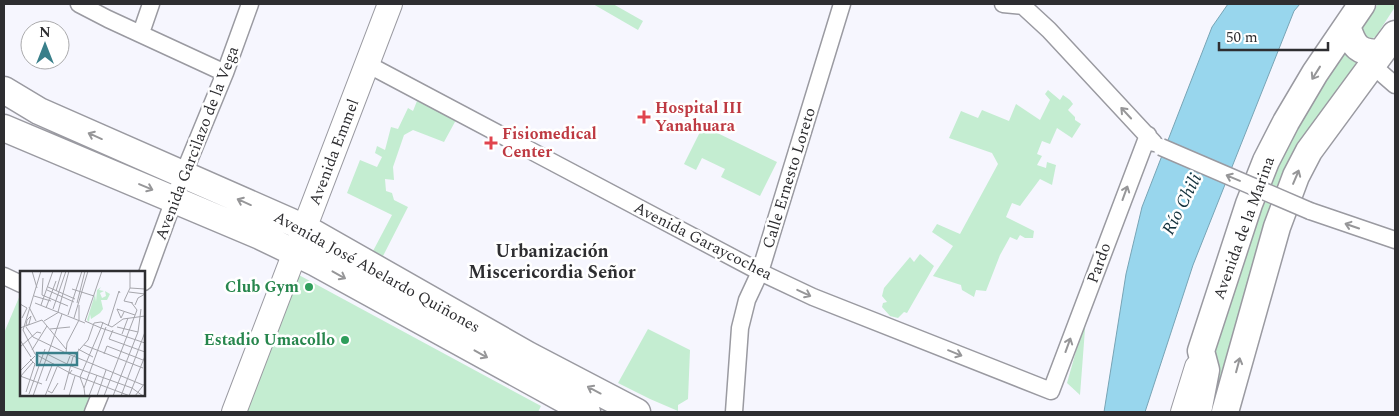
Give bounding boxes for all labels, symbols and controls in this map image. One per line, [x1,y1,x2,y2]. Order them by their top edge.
north arrow [20,20,70,70]
scale bar [1219,20,1328,52]
text: N [39,22,51,43]
text: 50 m [1226,26,1258,49]
street label: Avenida Garcilazo de la Vega [149,42,245,243]
one-way arrow [1310,66,1320,80]
street label: Avenida Emmel [303,95,365,209]
place label: Hospital III Yanahuara [655,96,742,138]
street label: Calle Ernesto Loreto [756,104,822,252]
one-way arrow [1120,106,1132,119]
marker: Hospital III Yanahuara [637,110,651,124]
place label: Fisiomedical Center [502,122,597,164]
one-way arrow [88,131,103,141]
marker: Fisiomedical Center [484,136,498,150]
street label: Avenida de la Marina [1207,153,1281,303]
water label: Río Chili [1155,168,1209,240]
one-way arrow [1292,170,1302,185]
one-way arrow [1226,172,1241,182]
one-way arrow [138,183,153,192]
one-way arrow [1121,186,1130,201]
one-way arrow [237,196,252,206]
street label: Avenida Garaycochea [629,196,777,286]
street label: Avenida José Abelardo Quiñones [269,205,485,339]
one-way arrow [1345,221,1361,230]
district label: Urbanización Miscericordia Señor [468,238,636,286]
street label: Pardo [1081,239,1117,287]
inset map [20,271,145,396]
one-way arrow [331,271,345,281]
place label: Club Gym [225,275,300,299]
marker: Club Gym [303,281,315,293]
one-way arrow [796,288,811,298]
place label: Estadio Umacollo [204,328,335,352]
marker: Estadio Umacollo [339,334,351,346]
one-way arrow [1064,338,1073,354]
one-way arrow [473,349,488,359]
one-way arrow [947,349,962,358]
one-way arrow [1234,358,1243,374]
one-way arrow [587,385,602,394]

